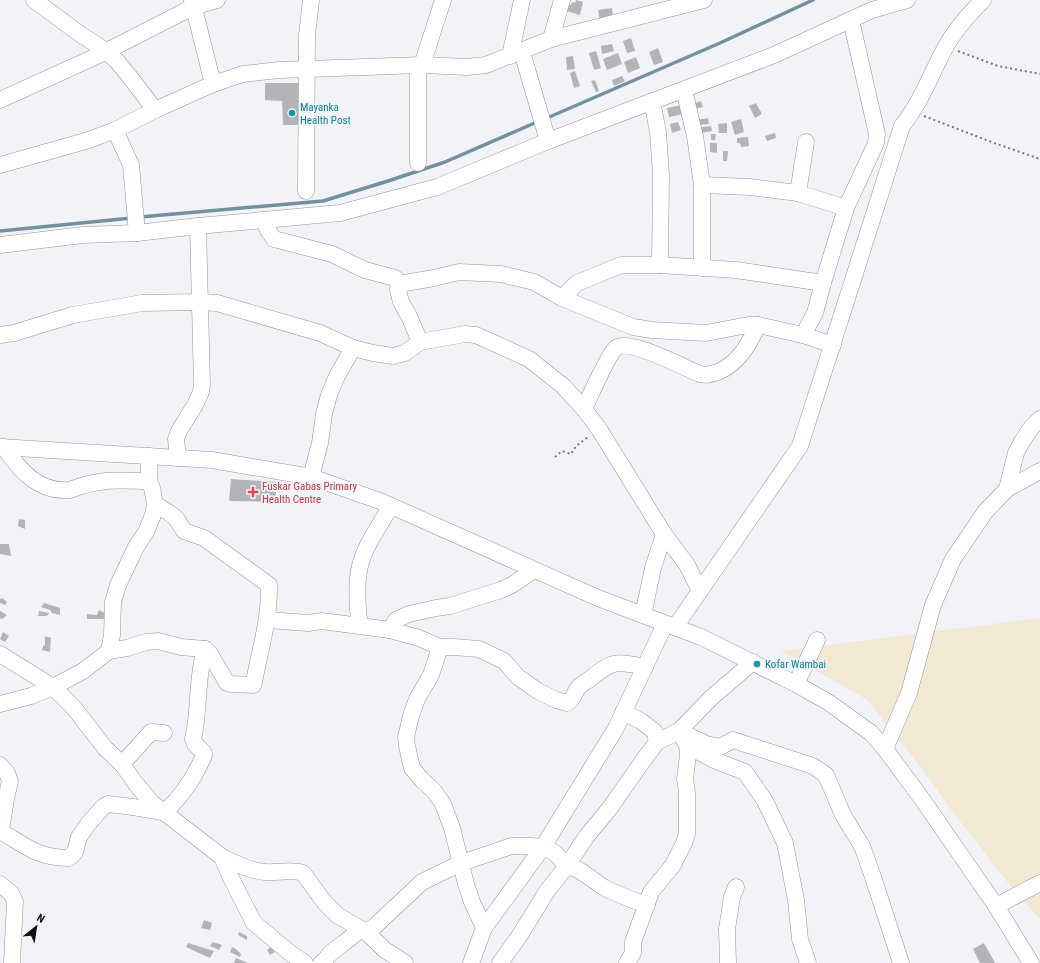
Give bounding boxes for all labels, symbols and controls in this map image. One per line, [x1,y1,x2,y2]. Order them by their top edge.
place label: Mayanka Health Post [300,101,351,127]
marker: Mayanka Health Post [287,108,297,118]
place label: Fuskar Gabas Primary Health Centre [262,480,358,506]
marker: Fuskar Gabas Primary Health Centre [247,486,259,498]
place label: Kofar Wambai [765,658,826,671]
marker: Kofar Wambai [752,659,762,669]
north arrow [16,907,56,947]
text: N [35,911,47,926]

